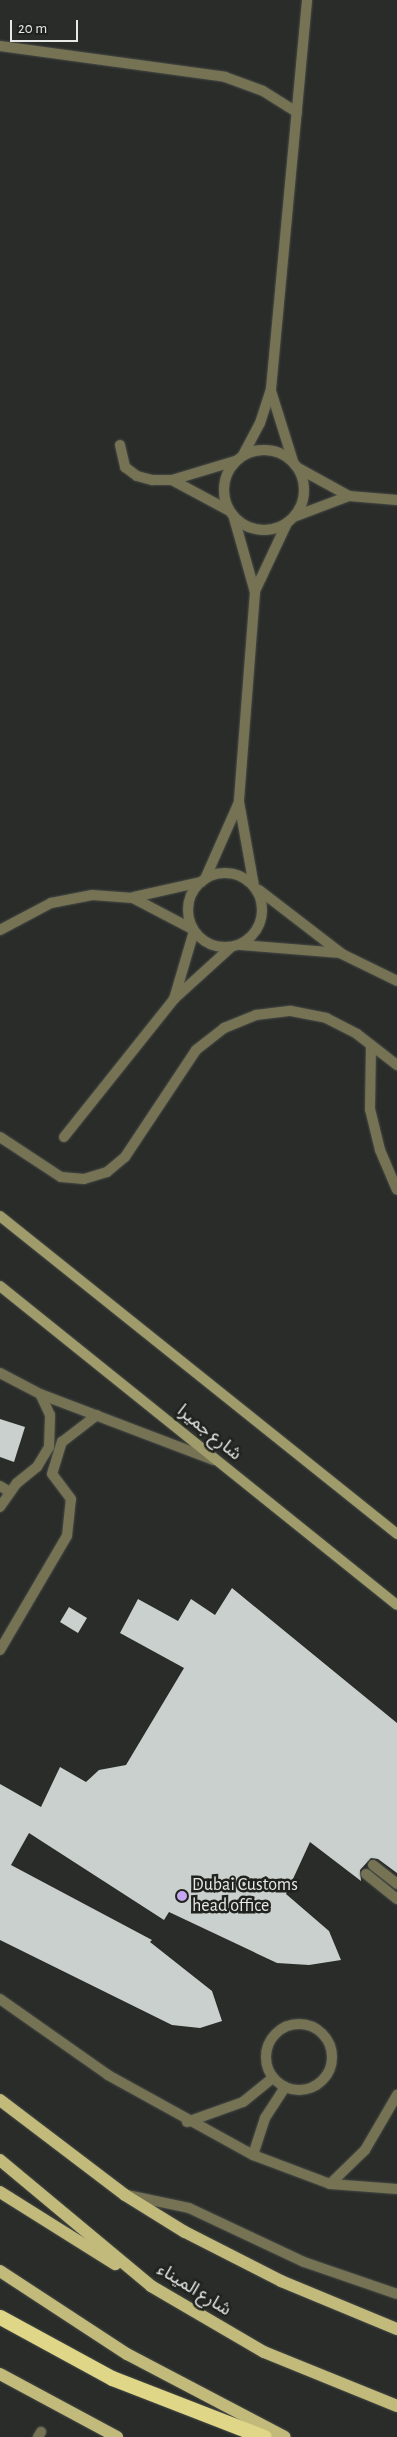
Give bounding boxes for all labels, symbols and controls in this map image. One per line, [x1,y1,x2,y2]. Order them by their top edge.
scale bar [12,10,80,42]
text: 20 m [18,21,47,36]
street label: شارع جميرا [172,1400,246,1466]
place label: Dubai Customs head office [192,1875,298,1918]
marker: Dubai Customs head office [176,1890,188,1902]
street label: شارع الميناء [153,2259,235,2321]

